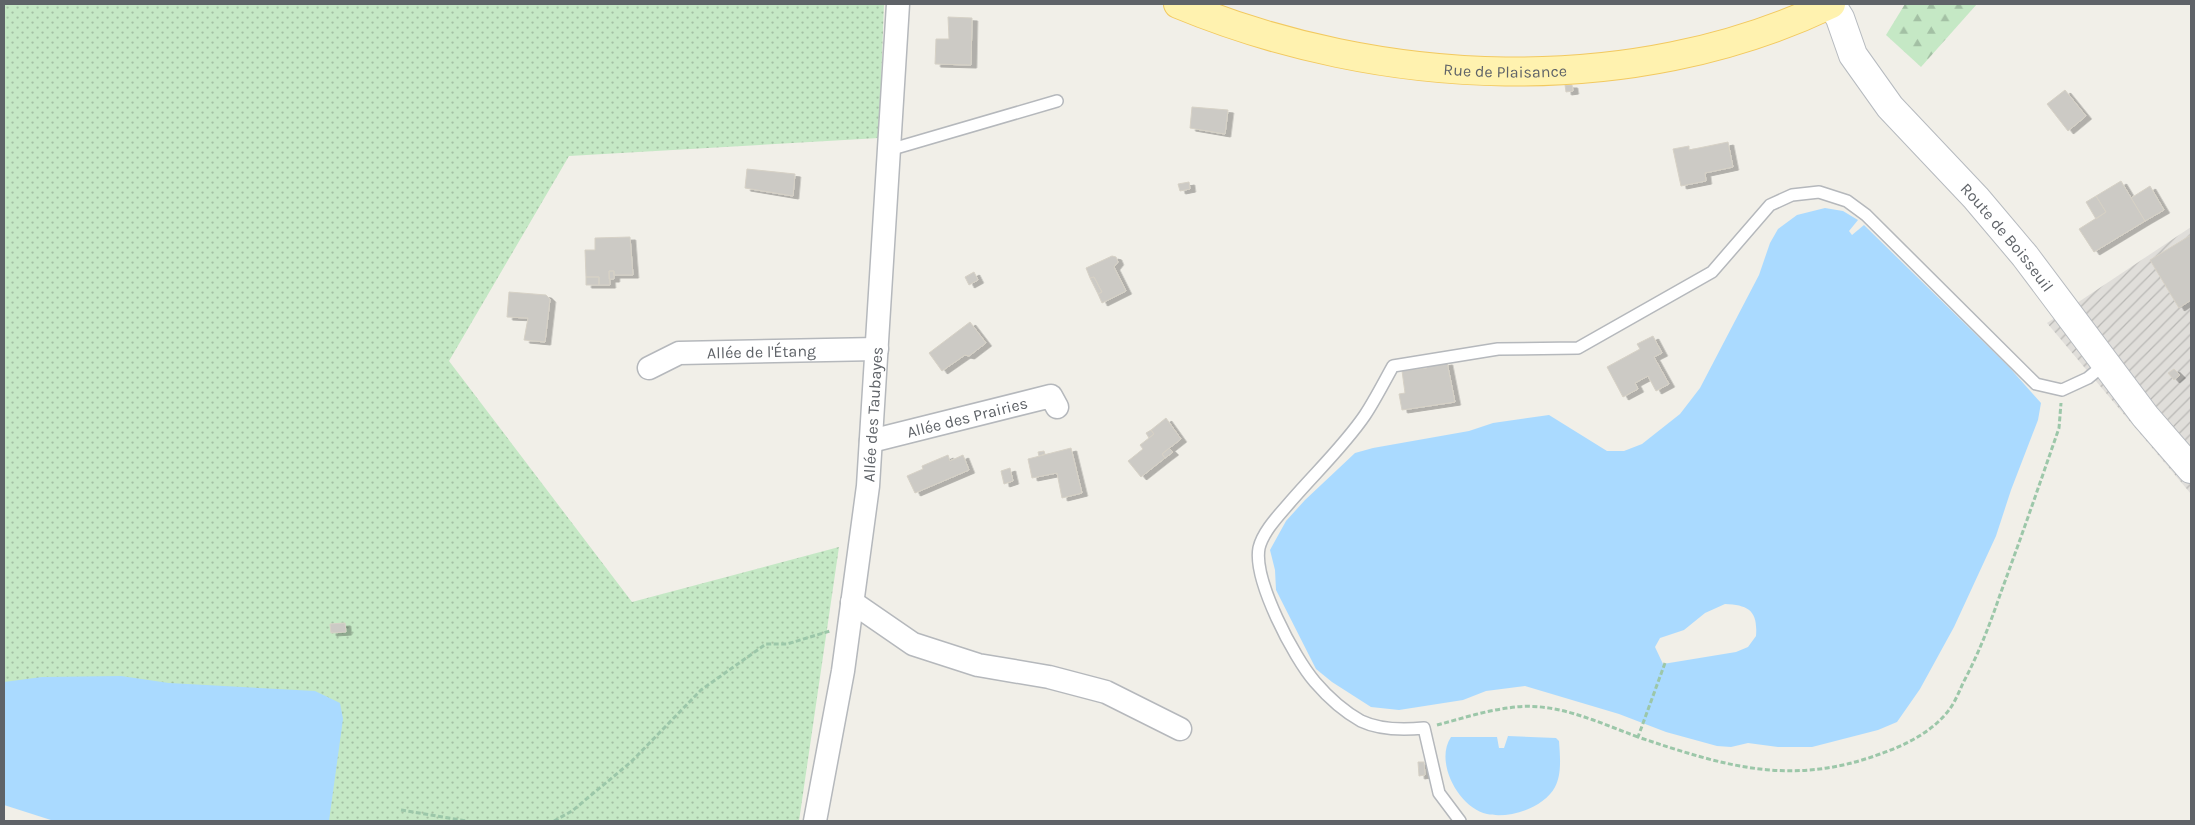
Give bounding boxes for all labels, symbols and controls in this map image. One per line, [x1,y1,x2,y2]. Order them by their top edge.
street label: Rue de Plaisance [1443,59,1567,82]
street label: Route de Boisseuil [1957,179,2057,295]
street label: Allée de l'Étang [707,341,816,362]
street label: Allée des Taubayes [859,346,887,483]
street label: Allée des Prairies [905,393,1030,442]

